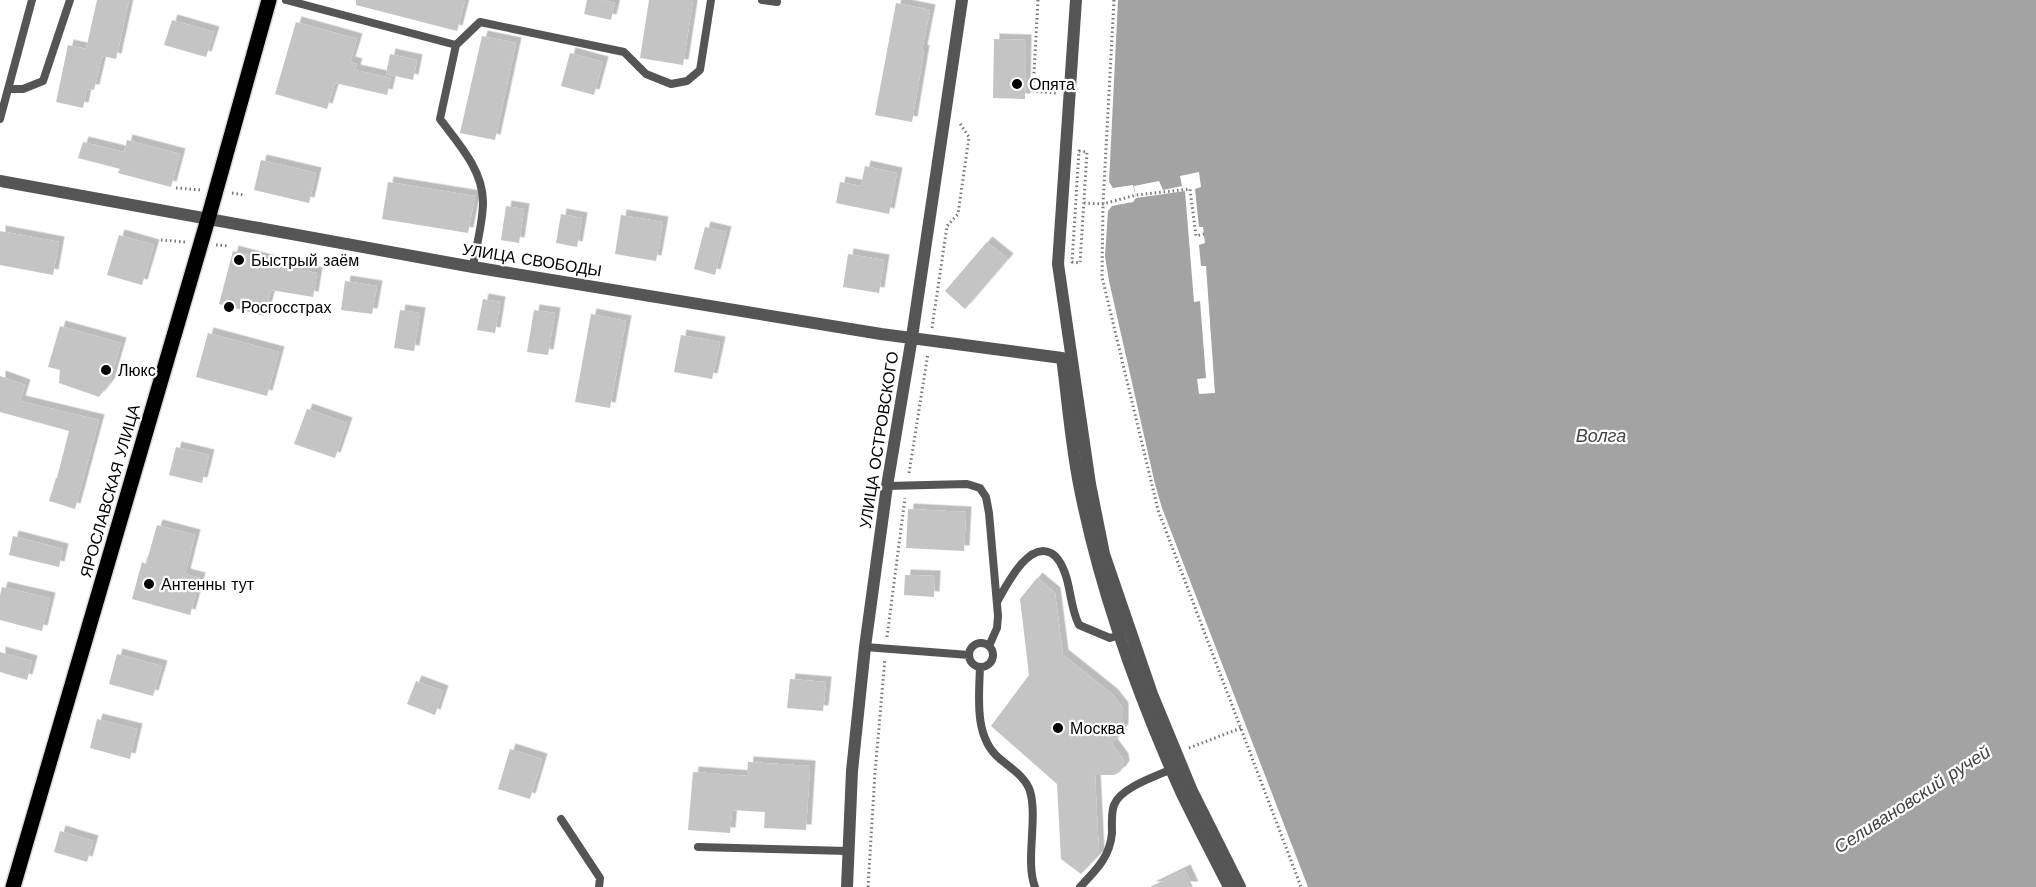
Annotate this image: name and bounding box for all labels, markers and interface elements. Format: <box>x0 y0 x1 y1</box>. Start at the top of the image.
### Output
place label: Опята <box>1029 75 1075 94</box>
marker: Опята <box>1010 77 1024 91</box>
street label: УЛИЦА СВОБОДЫ <box>461 240 603 280</box>
place label: Быстрый заём <box>251 251 359 270</box>
marker: Быстрый заём <box>232 253 246 267</box>
place label: Росгосстрах <box>241 298 331 317</box>
marker: Росгосстрах <box>222 300 236 314</box>
street label: УЛИЦА ОСТРОВСКОГО <box>856 350 902 530</box>
place label: Люкс <box>118 361 156 380</box>
marker: Люкс <box>99 363 113 377</box>
street label: ЯРОСЛАВСКАЯ УЛИЦА <box>76 402 144 580</box>
water label: Волга <box>1576 425 1626 446</box>
place label: Антенны тут <box>161 575 255 594</box>
marker: Антенны тут <box>142 577 156 591</box>
place label: Москва <box>1070 719 1125 738</box>
marker: Москва <box>1051 721 1065 735</box>
water label: Селивановский ручей <box>1830 741 1994 857</box>

